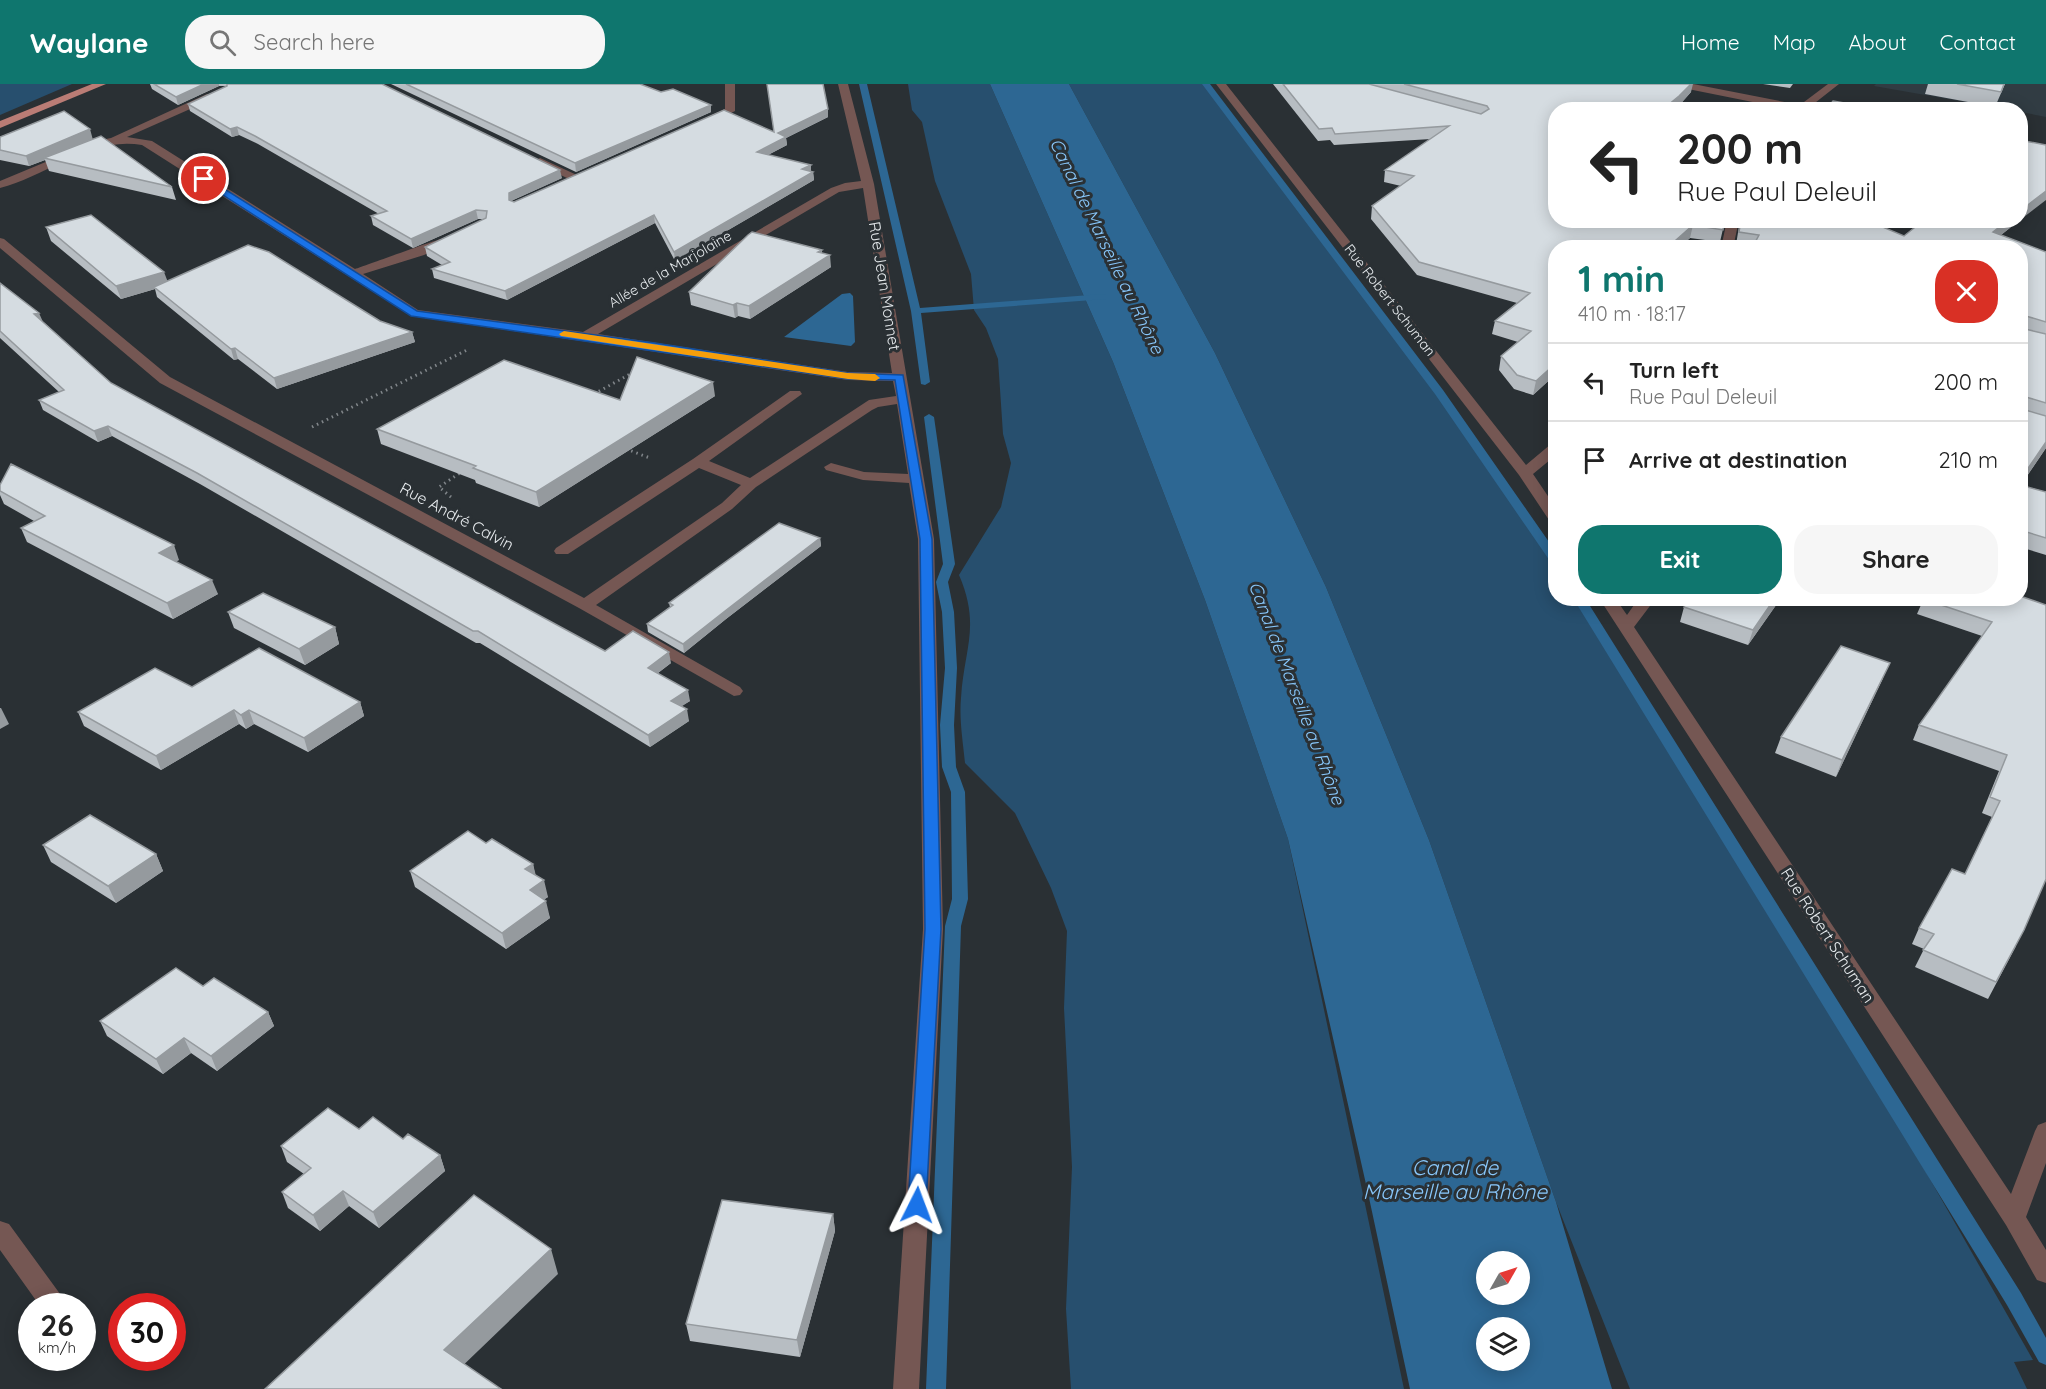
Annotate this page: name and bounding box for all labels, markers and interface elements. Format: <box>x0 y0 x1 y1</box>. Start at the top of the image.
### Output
search box <box>185 15 605 69</box>
text: Waylane <box>30 25 149 60</box>
icon: search <box>206 26 239 59</box>
text: Search here <box>254 28 375 56</box>
text: Home <box>1681 29 1740 55</box>
text: Map <box>1773 29 1816 55</box>
text: About <box>1849 29 1907 55</box>
text: Contact <box>1940 29 2016 55</box>
text: 200 m <box>1677 122 1803 175</box>
icon: left <box>1578 126 1656 204</box>
water label: Canal de Marseille au Rhône <box>1045 134 1170 358</box>
pin <box>178 153 229 204</box>
icon: arrive <box>187 162 220 195</box>
text: Rue Paul Deleuil <box>1677 174 1877 208</box>
street label: Rue Jean Monnet <box>865 220 905 352</box>
street label: Allée de la Marjolaine <box>605 226 735 312</box>
street label: Rue Robert Schuman <box>1341 240 1439 360</box>
text: 1 min <box>1578 256 1665 301</box>
button: close <box>1935 260 1998 323</box>
text: 410 m · 18:17 <box>1578 301 1686 326</box>
text: Turn left <box>1629 356 1719 384</box>
icon: left <box>1578 366 1611 399</box>
text: 200 m <box>1934 368 1998 396</box>
text: Rue Paul Deleuil <box>1629 384 1777 409</box>
icon: arrive <box>1578 444 1611 477</box>
text: Arrive at destination <box>1629 446 1847 474</box>
text: 210 m <box>1939 446 1998 474</box>
street label: Rue André Calvin <box>397 478 517 554</box>
button: Exit <box>1578 525 1782 594</box>
button: Share <box>1794 525 1998 594</box>
water label: Canal de Marseille au Rhône <box>1244 578 1350 809</box>
street label: Rue Robert Schuman <box>1777 864 1879 1006</box>
water label: Canal de Marseille au Rhône <box>1363 1154 1548 1204</box>
position arrow <box>885 1173 949 1237</box>
north arrow <box>1476 1251 1530 1305</box>
map controls <box>1476 1251 1530 1371</box>
speed limit sign: 30 <box>108 1293 186 1371</box>
text: 26 <box>40 1306 74 1344</box>
button: layers <box>1476 1317 1530 1371</box>
text: km/h <box>38 1338 76 1357</box>

